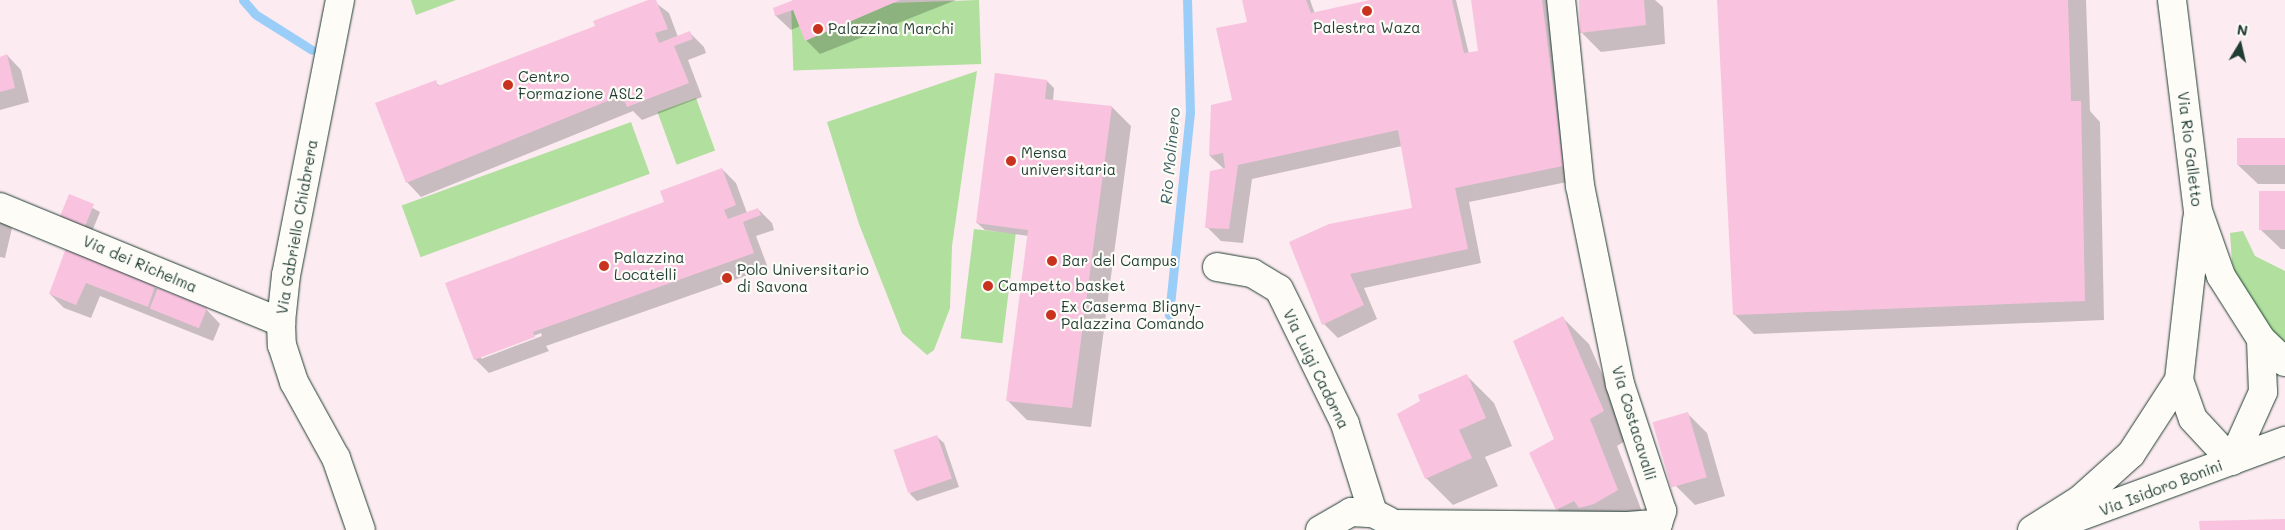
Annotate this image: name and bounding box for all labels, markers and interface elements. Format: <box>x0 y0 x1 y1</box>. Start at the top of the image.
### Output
marker: Palestra Waza <box>1361 5 1373 17</box>
place label: Palestra Waza <box>1313 19 1421 37</box>
text: N <box>2236 19 2249 40</box>
place label: Palazzina Marchi <box>828 20 954 38</box>
north arrow <box>2215 20 2265 70</box>
marker: Palazzina Marchi <box>812 23 824 35</box>
place label: Centro Formazione ASL2 <box>518 67 643 102</box>
marker: Centro Formazione ASL2 <box>502 79 514 91</box>
street label: Via Rio Galletto <box>2174 91 2206 207</box>
water label: Rio Molinero <box>1156 107 1184 205</box>
street label: Via Gabriello Chiabrera <box>273 138 321 316</box>
place label: Mensa universitaria <box>1021 143 1116 178</box>
marker: Mensa universitaria <box>1005 155 1017 167</box>
street label: Via dei Richelma <box>80 232 200 296</box>
place label: Palazzina Locatelli <box>614 248 685 283</box>
place label: Bar del Campus <box>1062 252 1177 270</box>
marker: Bar del Campus <box>1046 255 1058 267</box>
marker: Palazzina Locatelli <box>598 260 610 272</box>
place label: Polo Universitario di Savona <box>737 260 869 295</box>
marker: Polo Universitario di Savona <box>721 272 733 284</box>
place label: Campetto basket <box>998 277 1125 295</box>
marker: Campetto basket <box>982 280 994 292</box>
place label: Ex Caserma Bligny- Palazzina Comando <box>1061 297 1204 332</box>
street label: Via Luigi Cadorna <box>1279 306 1353 432</box>
marker: Ex Caserma Bligny- Palazzina Comando <box>1045 309 1057 321</box>
street label: Via Costacavalli <box>1608 364 1660 482</box>
street label: Via Isidoro Bonini <box>2097 456 2225 520</box>

